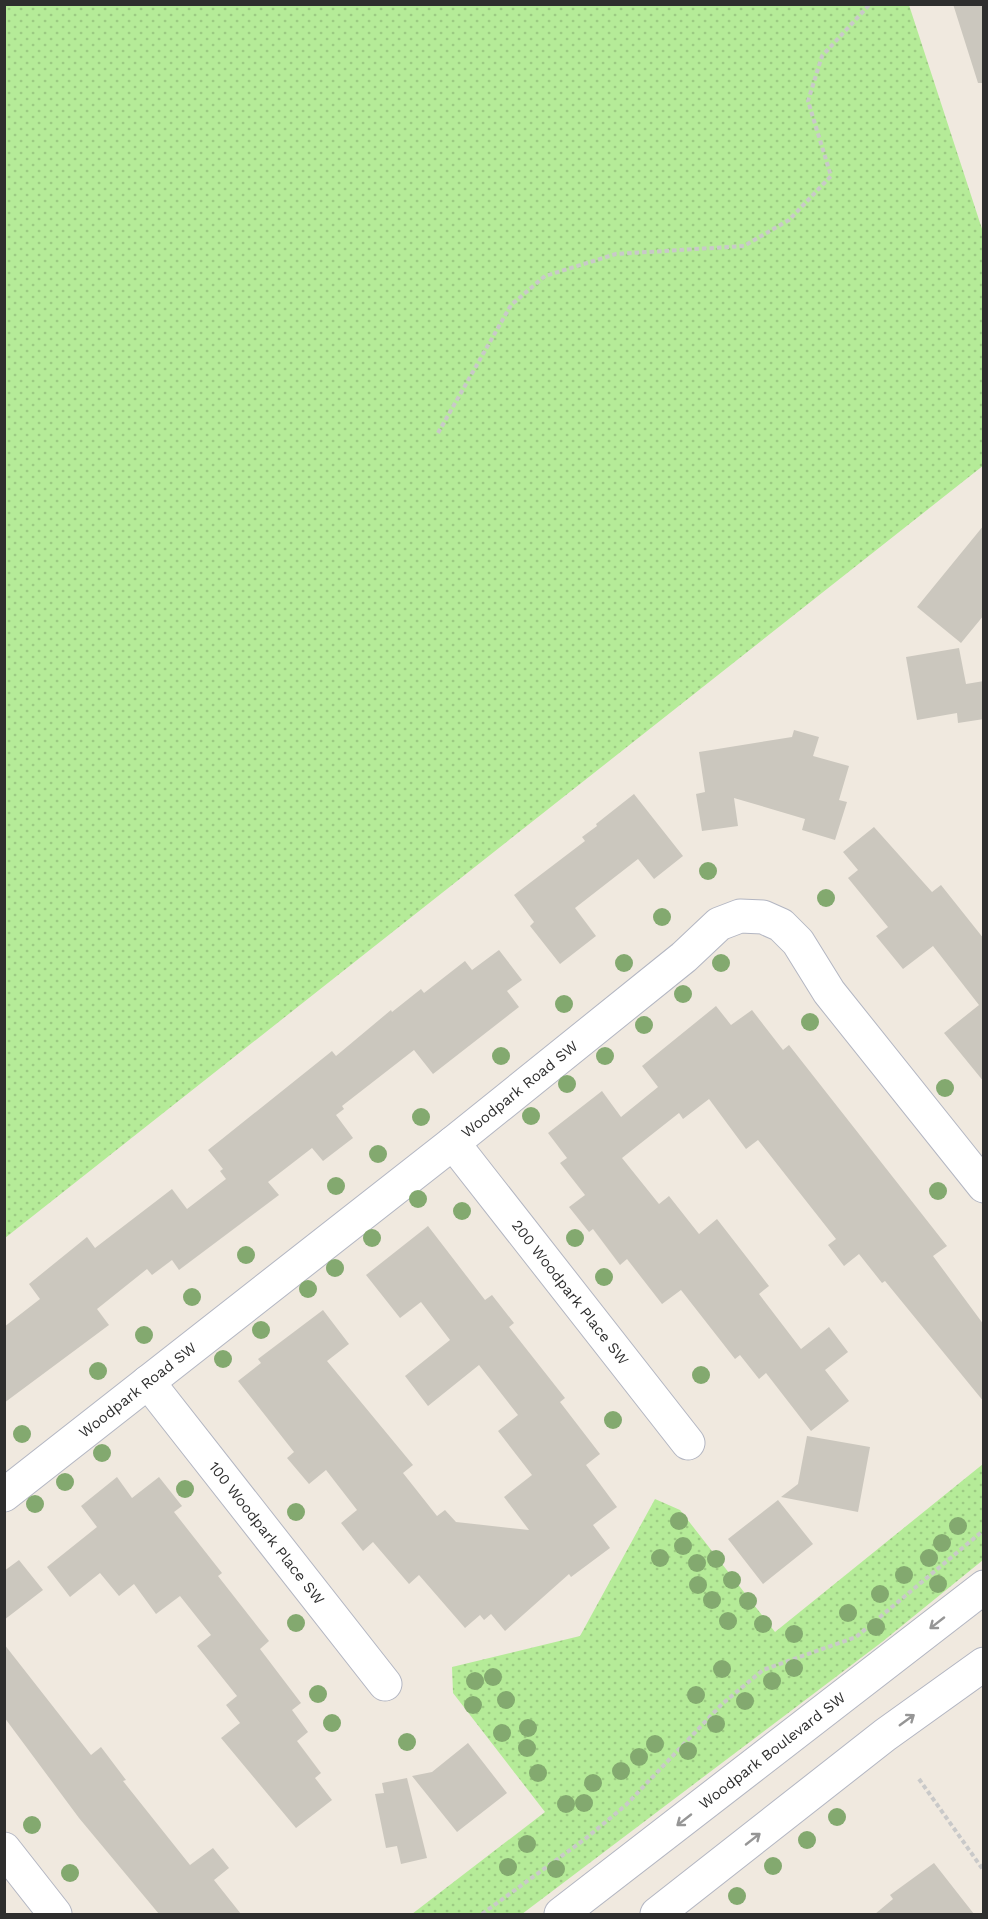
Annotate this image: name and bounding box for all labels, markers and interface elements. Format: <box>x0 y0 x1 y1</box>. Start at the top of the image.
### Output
street label: Woodpark Road SW <box>458 1037 581 1142</box>
street label: 200 Woodpark Place SW <box>508 1216 633 1369</box>
street label: Woodpark Road SW <box>75 1338 200 1442</box>
street label: 100 Woodpark Place SW <box>205 1458 328 1608</box>
one-way arrow <box>930 1617 946 1629</box>
street label: Woodpark Boulevard SW <box>695 1688 849 1813</box>
one-way arrow <box>898 1713 914 1726</box>
one-way arrow <box>676 1813 692 1826</box>
one-way arrow <box>744 1833 760 1846</box>

